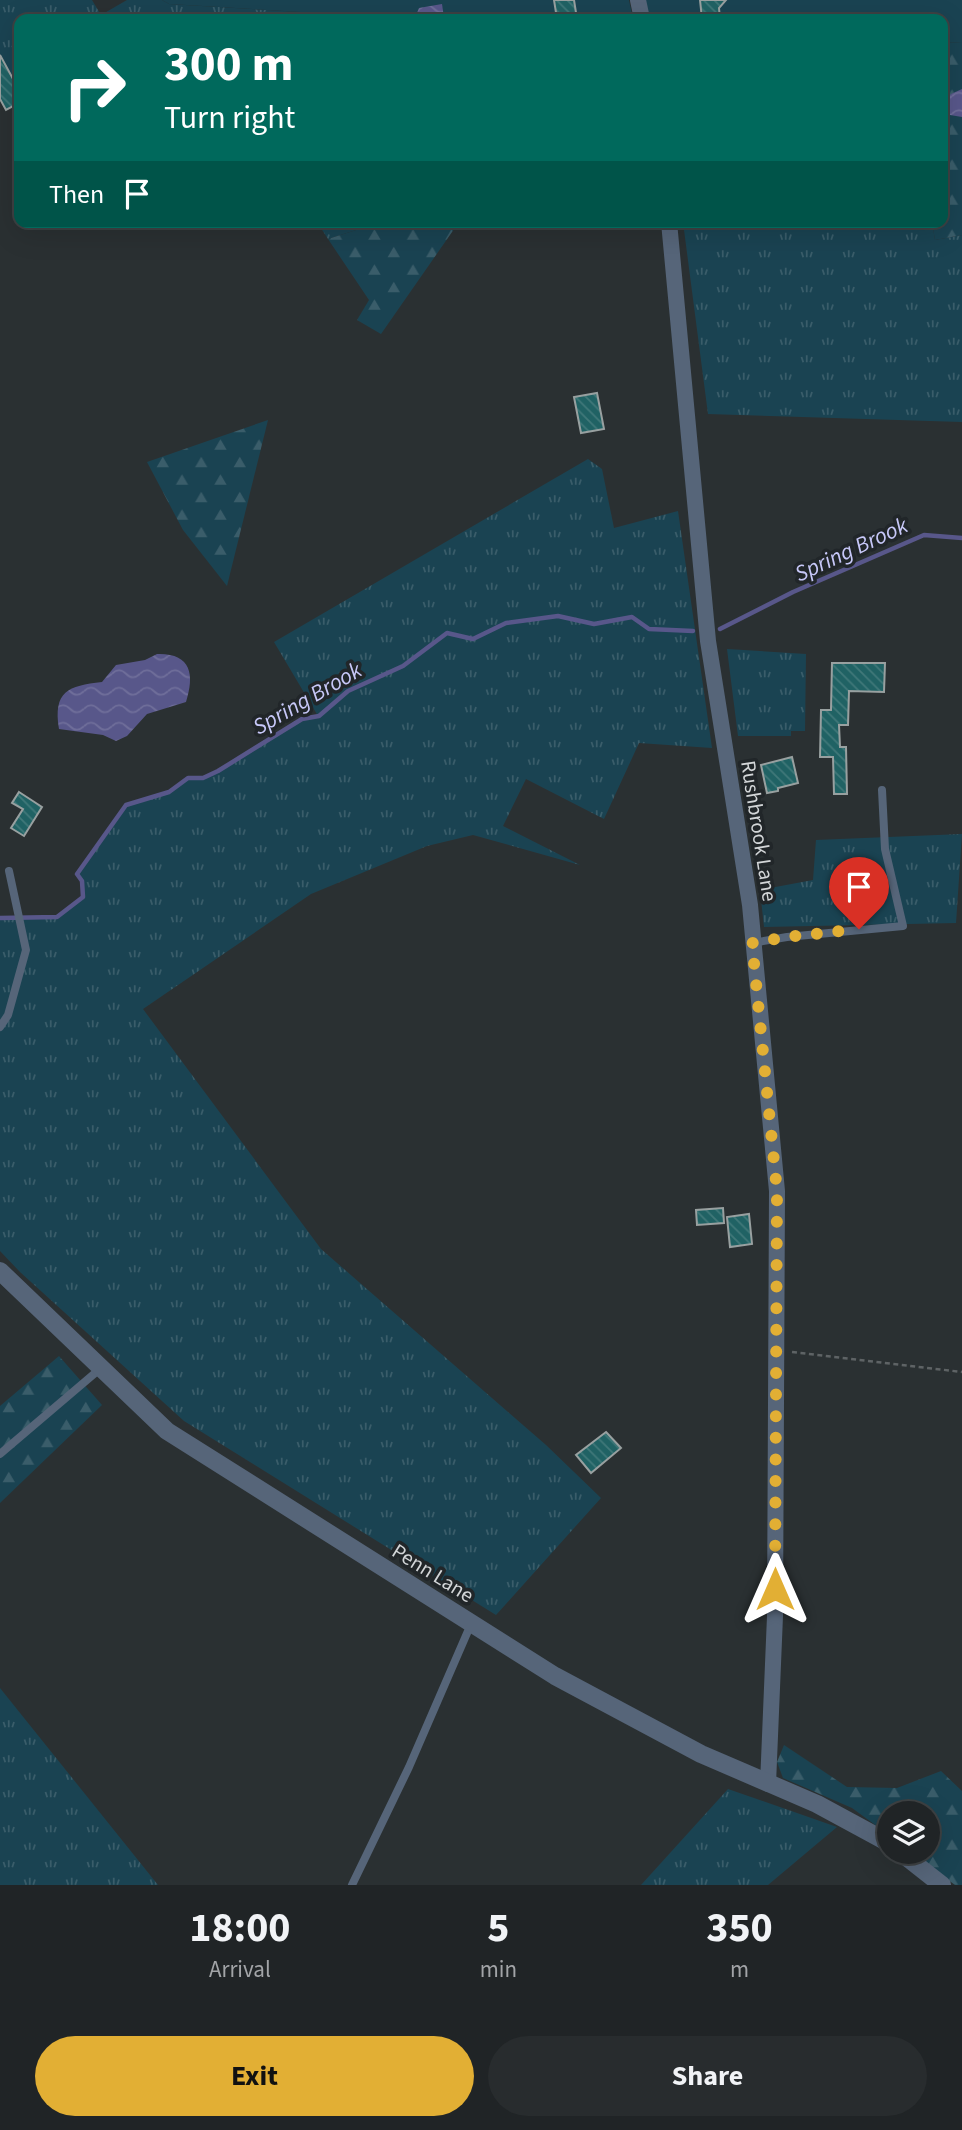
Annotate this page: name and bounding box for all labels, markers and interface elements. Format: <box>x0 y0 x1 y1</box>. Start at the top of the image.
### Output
text: 300 m <box>164 30 293 100</box>
icon: right <box>49 42 140 133</box>
text: Turn right <box>164 95 295 141</box>
icon: arrive <box>118 175 156 213</box>
text: Then <box>49 176 104 213</box>
water label: Spring Brook <box>789 508 914 590</box>
water label: Spring Brook <box>246 653 369 743</box>
street label: Rushbrook Lane <box>733 758 785 904</box>
pin <box>829 857 889 929</box>
icon: arrive <box>840 868 878 906</box>
street label: Penn Lane <box>386 1536 480 1610</box>
position arrow <box>738 1552 812 1626</box>
map controls <box>877 1801 940 1864</box>
button: layers <box>877 1801 940 1864</box>
text: 18:00 <box>189 1898 291 1958</box>
text: 5 <box>487 1898 509 1958</box>
text: 350 <box>706 1898 773 1958</box>
text: Arrival <box>209 1953 271 1986</box>
text: min <box>480 1953 517 1986</box>
text: m <box>730 1953 749 1986</box>
button: Exit <box>35 2036 474 2116</box>
button: Share <box>488 2036 927 2116</box>

